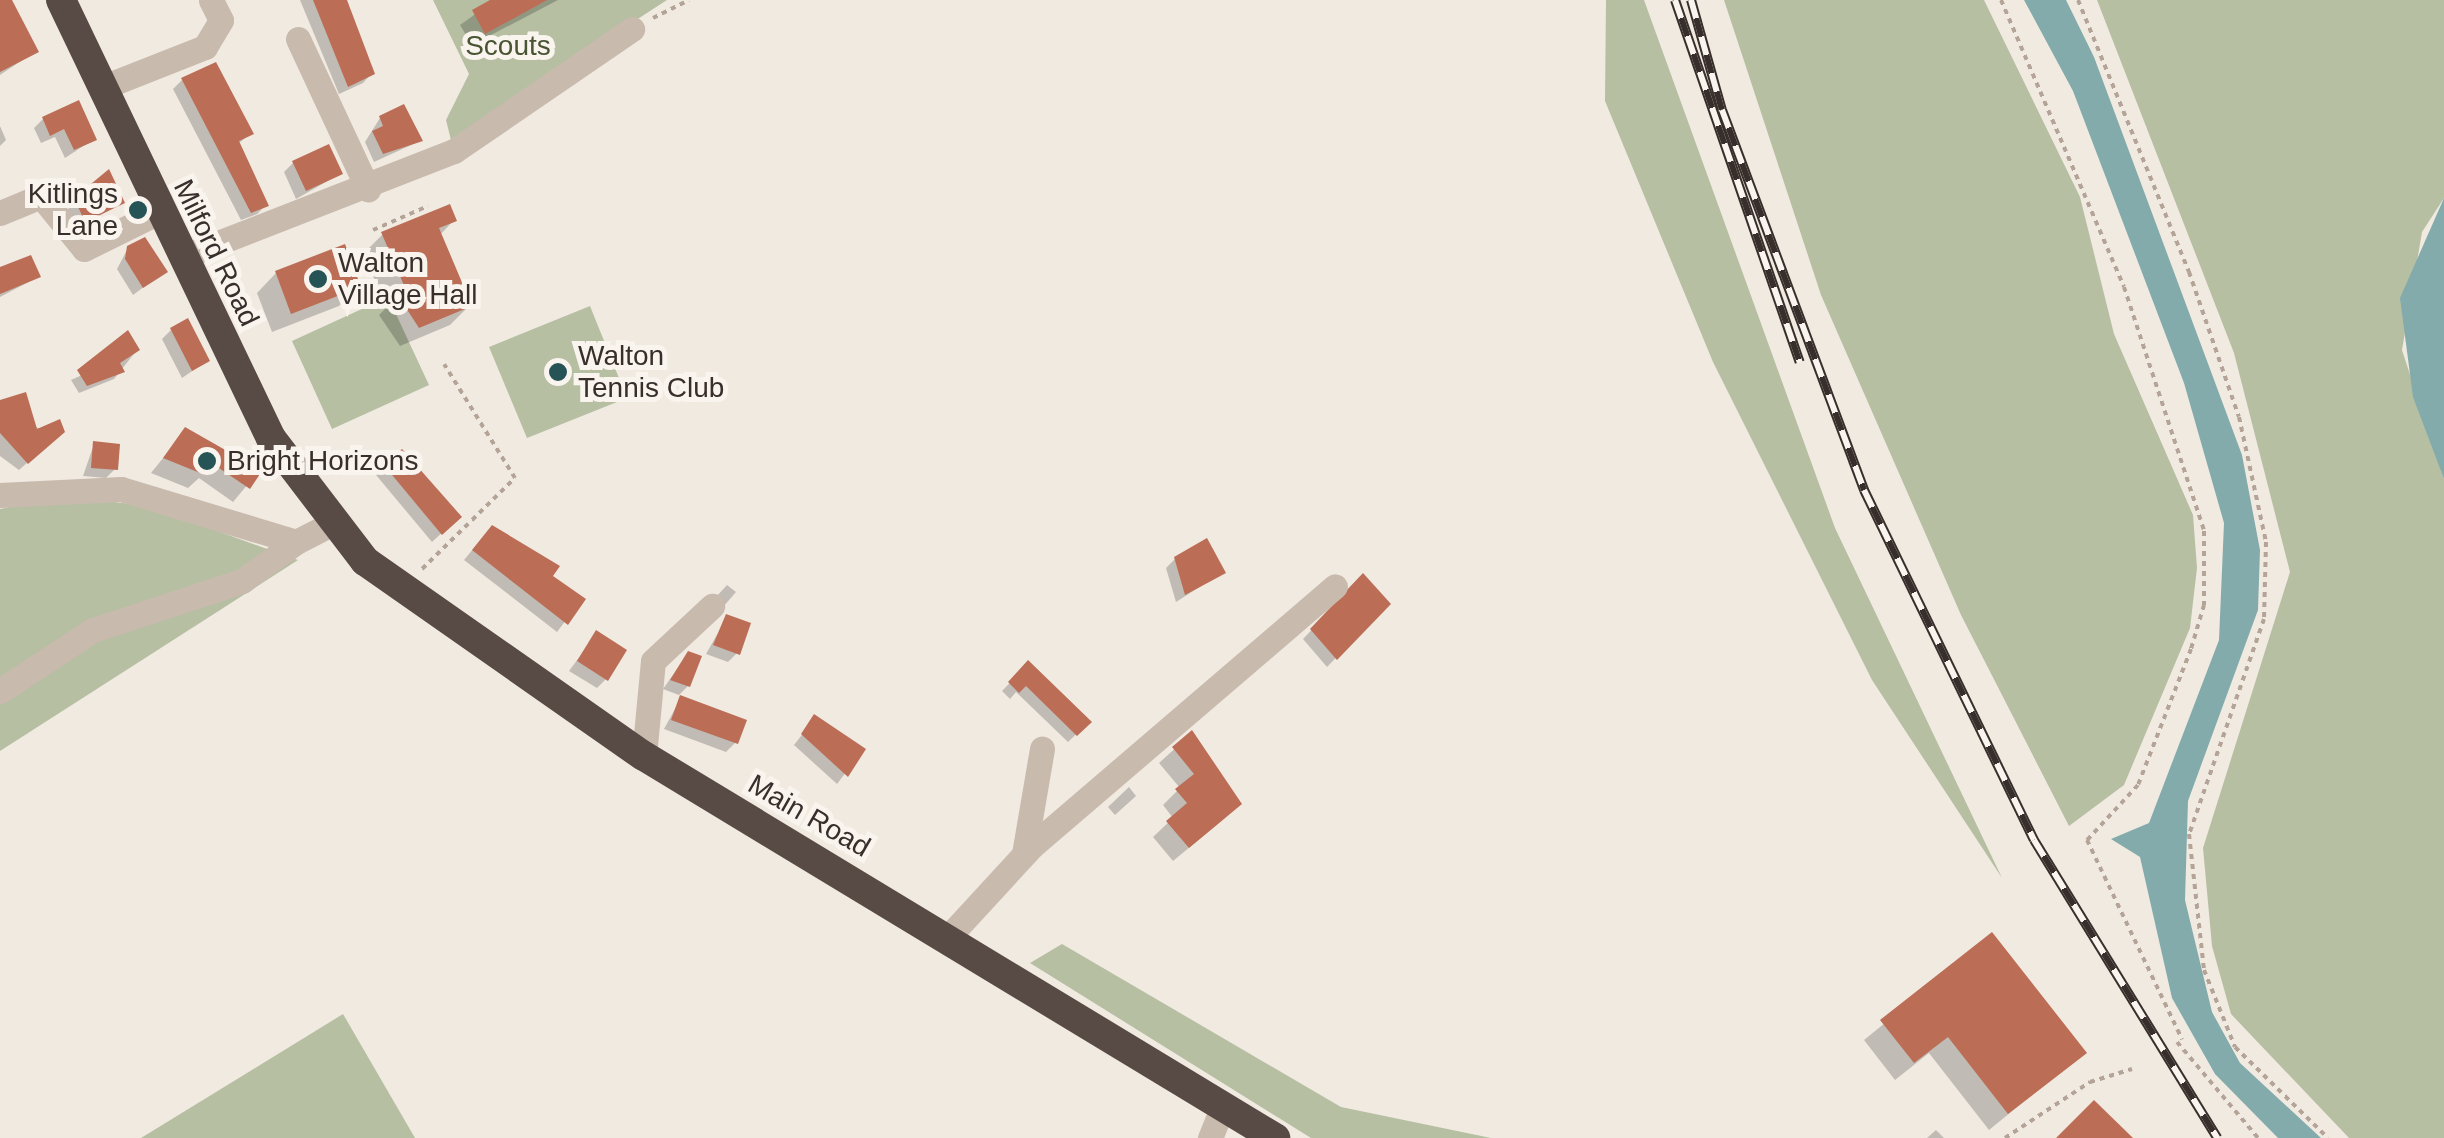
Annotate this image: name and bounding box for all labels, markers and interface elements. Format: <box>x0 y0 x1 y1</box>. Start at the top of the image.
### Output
park label: Scouts <box>465 29 551 63</box>
street label: Milford Road <box>166 174 266 332</box>
place label: Kitlings Lane <box>28 177 118 243</box>
marker: Kitlings Lane <box>127 199 149 221</box>
place label: Walton Village Hall <box>338 246 478 312</box>
marker: Walton Village Hall <box>307 268 329 290</box>
place label: Walton Tennis Club <box>578 339 724 405</box>
marker: Walton Tennis Club <box>547 361 569 383</box>
place label: Bright Horizons <box>227 444 418 478</box>
marker: Bright Horizons <box>196 450 218 472</box>
street label: Main Road <box>742 768 876 864</box>

